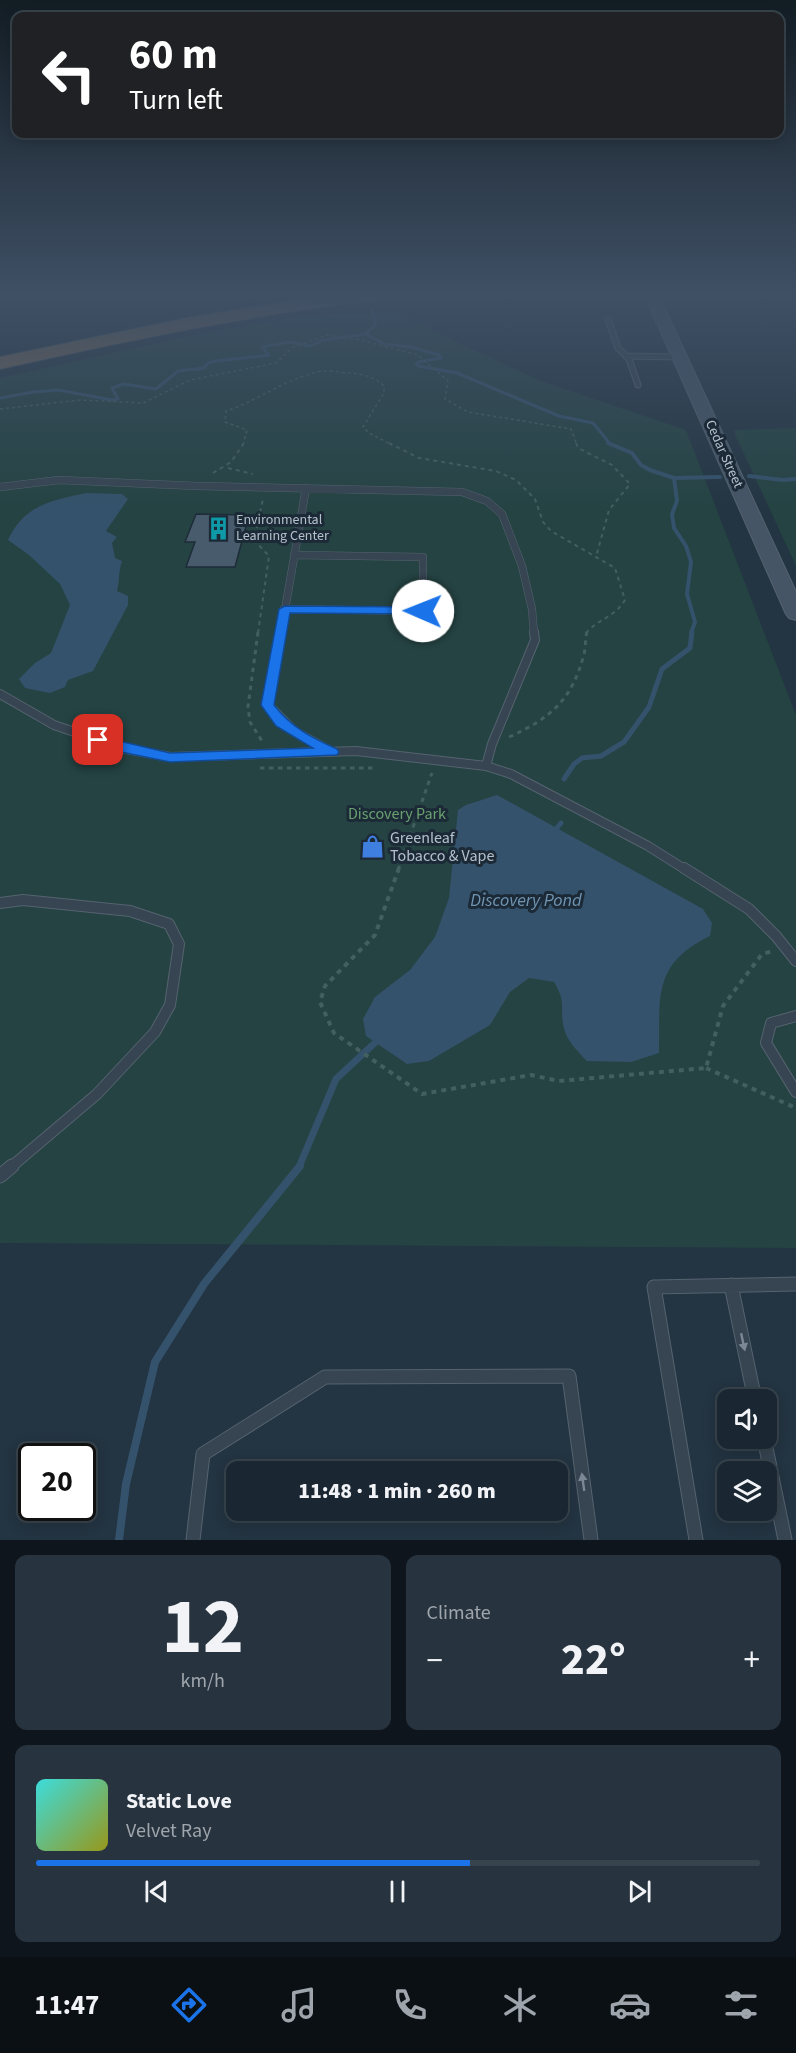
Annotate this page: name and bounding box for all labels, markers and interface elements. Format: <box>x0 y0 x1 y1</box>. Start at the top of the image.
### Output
text: 60 m <box>129 25 218 85</box>
icon: left <box>30 36 108 114</box>
text: Turn left <box>129 81 223 120</box>
street label: Cedar Street <box>700 417 748 491</box>
place label: Environmental Learning Center <box>236 510 329 546</box>
building icon: Environmental Learning Center <box>205 515 231 541</box>
position arrow <box>391 579 455 643</box>
pin <box>72 714 123 765</box>
icon: arrive <box>81 723 114 756</box>
park label: Discovery Park <box>348 803 446 825</box>
place label: Greenleaf Tobacco & Vape <box>390 827 494 867</box>
shop icon: Greenleaf Tobacco & Vape <box>359 834 385 860</box>
water label: Discovery Pond <box>470 888 582 913</box>
one-way arrow <box>739 1333 748 1352</box>
map controls <box>717 1389 777 1521</box>
button: sound <box>717 1389 777 1449</box>
speed limit sign: 20 <box>18 1443 96 1521</box>
button: layers <box>717 1461 777 1521</box>
one-way arrow <box>578 1472 588 1491</box>
text: 11:48 · 1 min · 260 m <box>298 1475 496 1507</box>
text: 12 <box>162 1572 244 1683</box>
text: Climate <box>427 1599 491 1627</box>
text: 22° <box>561 1628 626 1692</box>
text: − <box>427 1637 443 1684</box>
text: + <box>744 1637 760 1684</box>
text: km/h <box>181 1667 225 1695</box>
text: Static Love <box>126 1785 232 1817</box>
text: Velvet Ray <box>126 1817 212 1845</box>
icon: previous <box>140 1875 173 1908</box>
icon: pause <box>381 1875 414 1908</box>
icon: next <box>623 1875 656 1908</box>
icon: directions <box>168 1984 210 2026</box>
icon: music <box>278 1984 320 2026</box>
icon: phone <box>389 1984 431 2026</box>
icon: climate <box>499 1984 541 2026</box>
icon: car <box>609 1984 651 2026</box>
icon: filters <box>720 1984 762 2026</box>
text: 11:47 <box>34 1986 99 2025</box>

